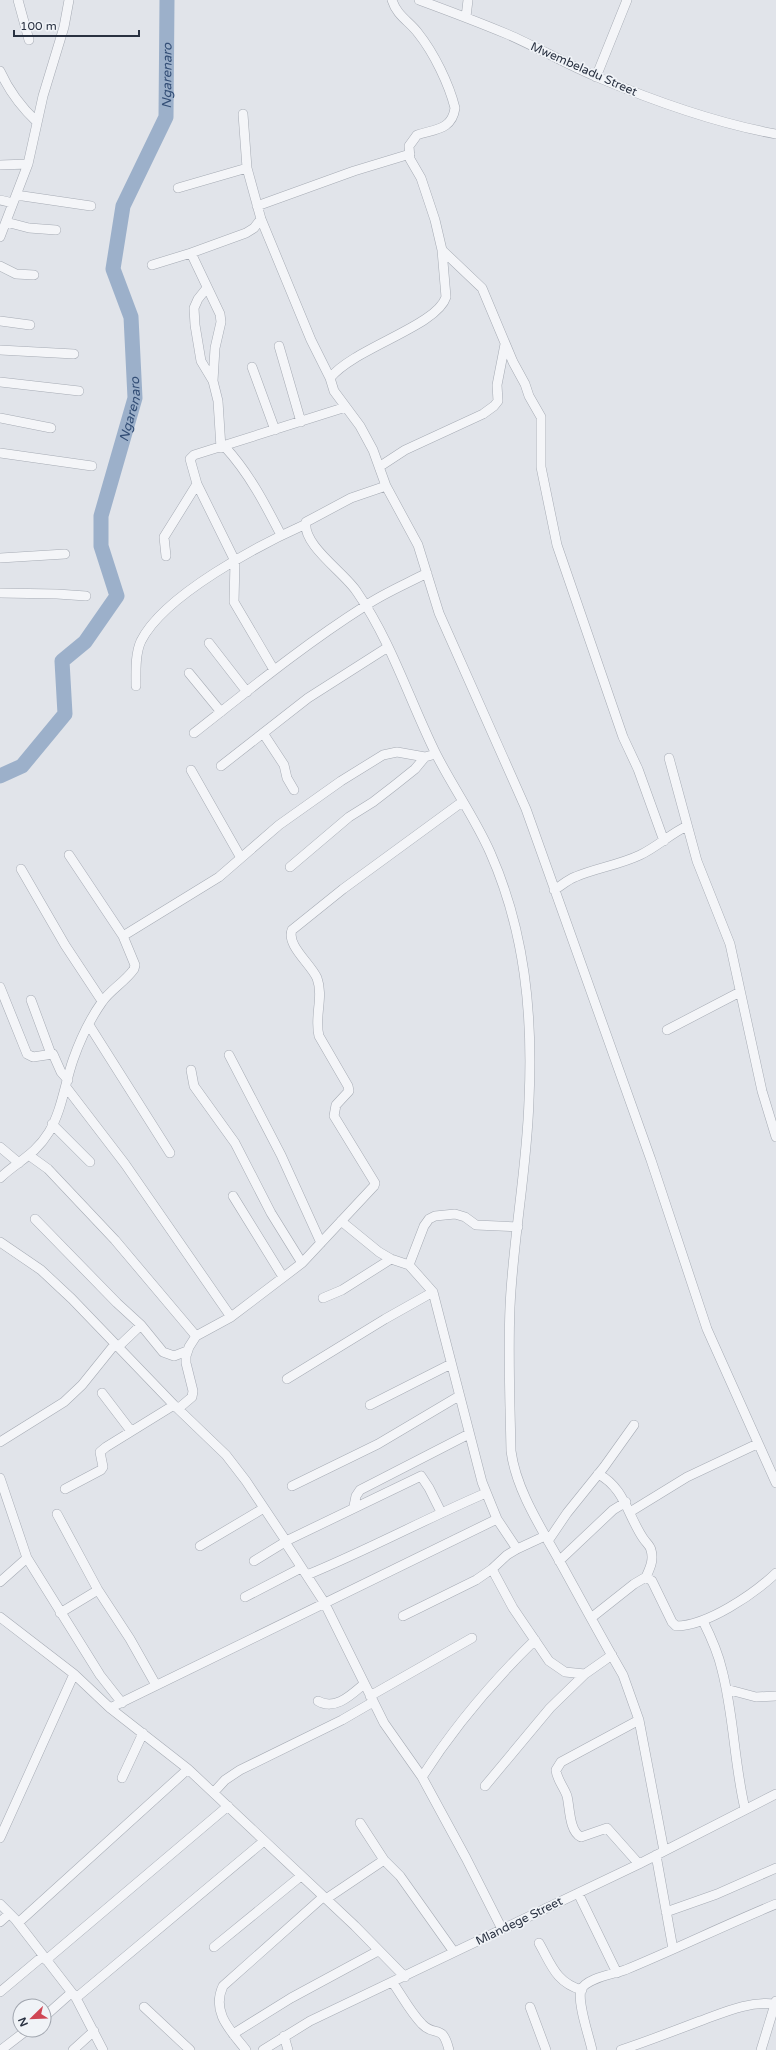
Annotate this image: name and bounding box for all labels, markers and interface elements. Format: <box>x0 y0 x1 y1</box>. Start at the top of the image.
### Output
scale bar <box>14 12 139 38</box>
text: 100 m <box>20 19 57 33</box>
street label: Mwembeladu Street <box>529 39 640 99</box>
water label: Ngarenaro <box>159 42 176 109</box>
water label: Ngarenaro <box>116 375 144 444</box>
street label: Mlandege Street <box>473 1894 565 1948</box>
north arrow <box>12 1998 52 2038</box>
text: N <box>16 2015 31 2028</box>

